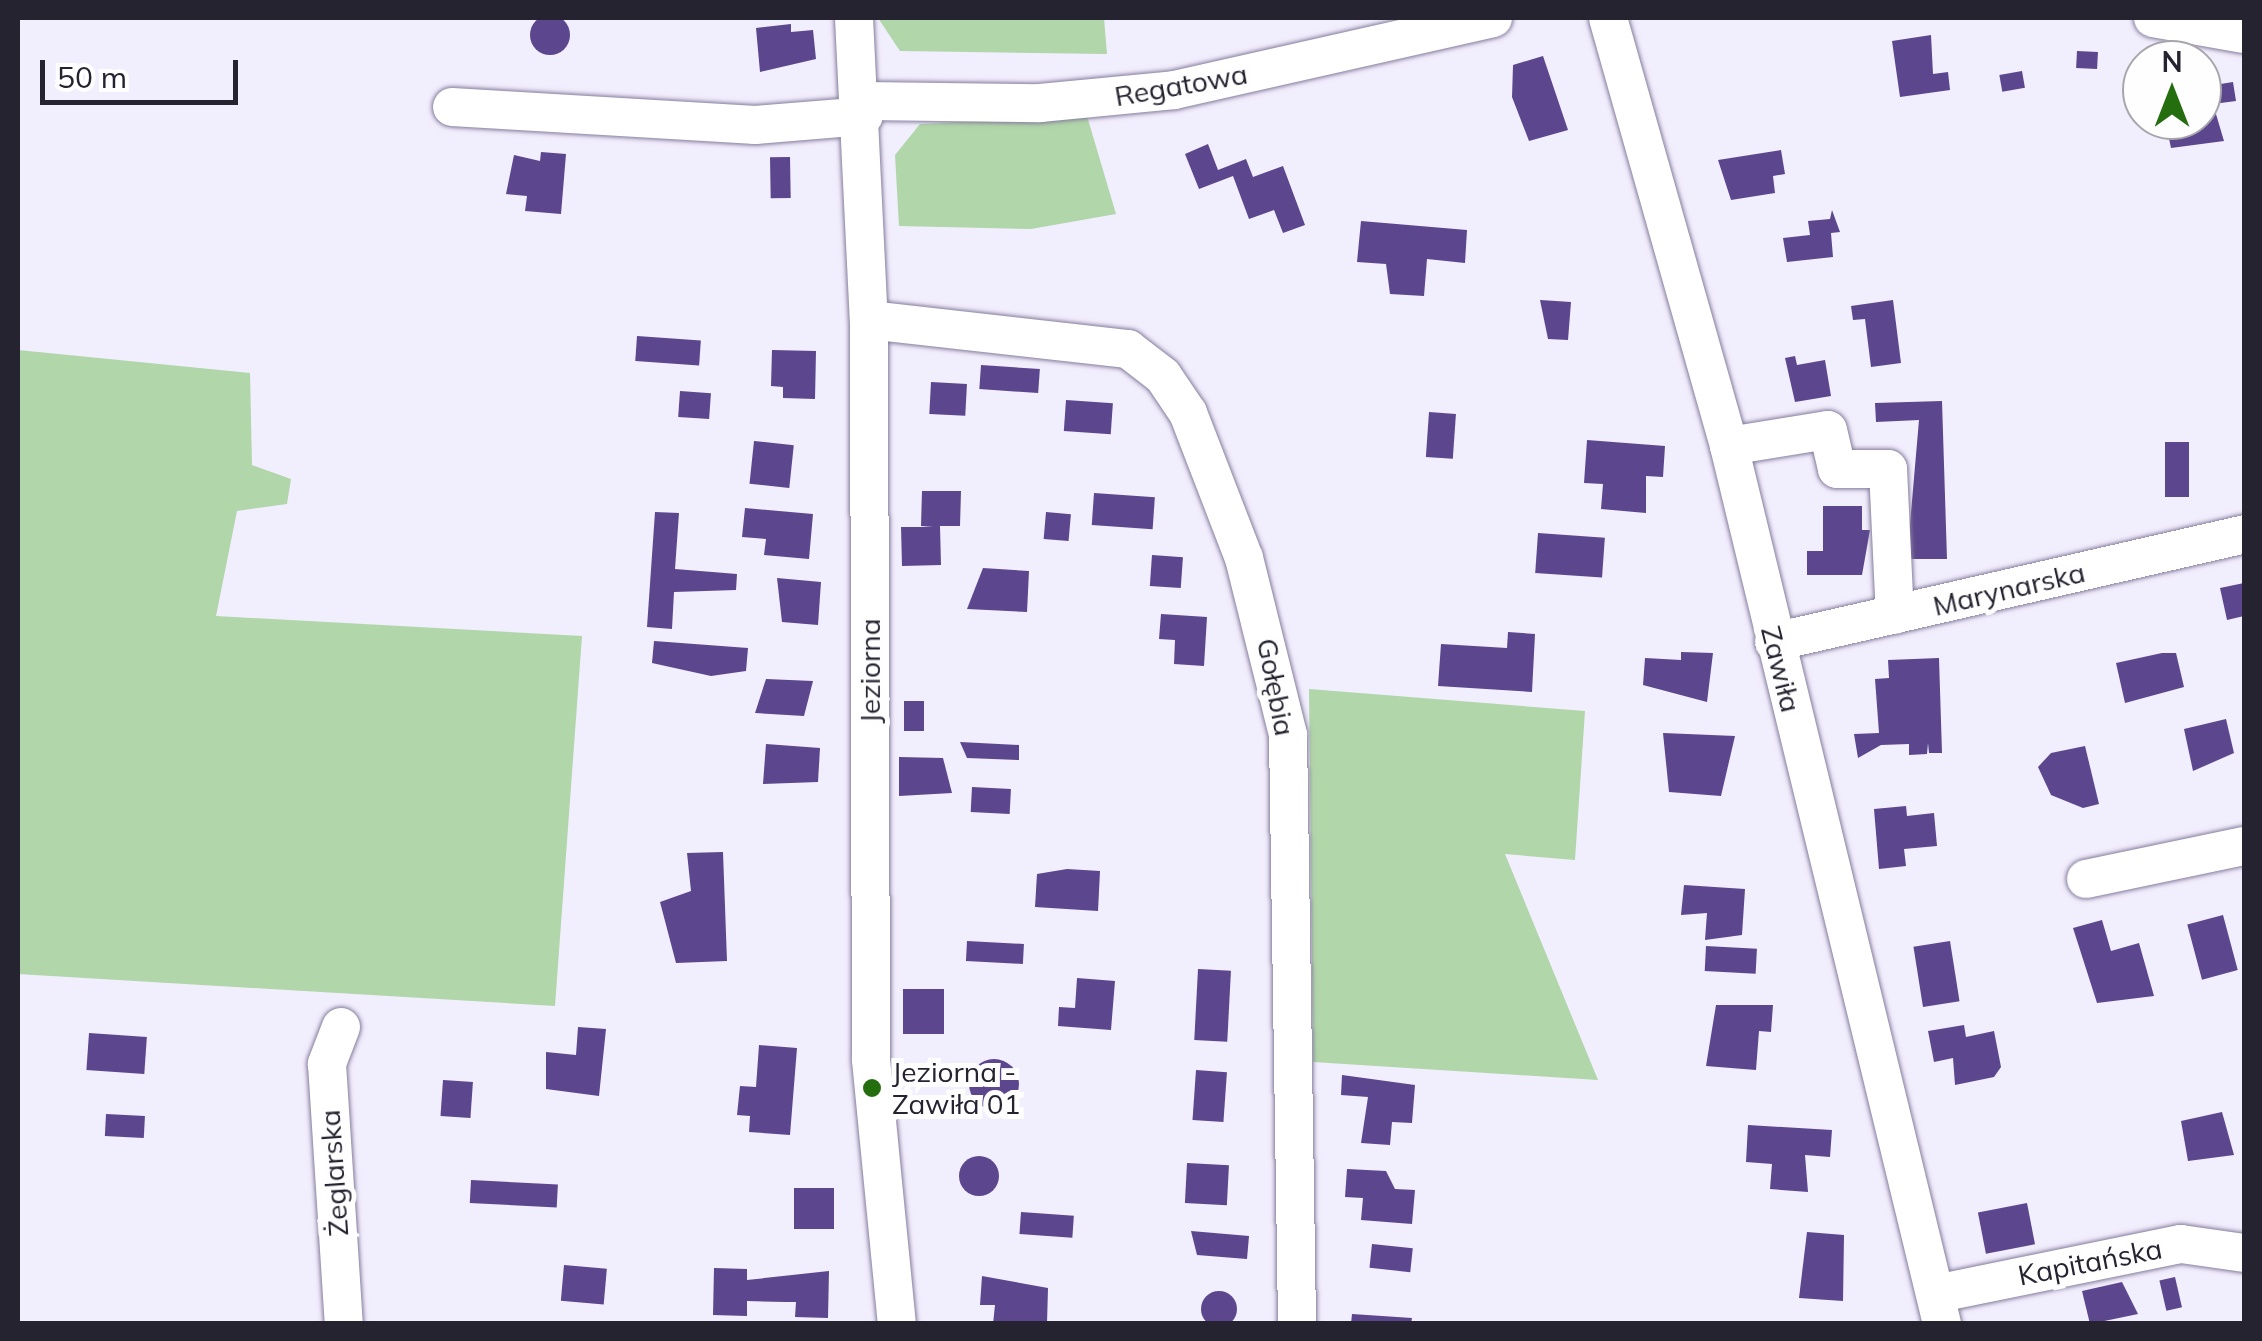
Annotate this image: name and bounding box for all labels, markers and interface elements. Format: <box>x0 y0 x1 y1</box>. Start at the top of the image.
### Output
scale bar <box>45 40 242 102</box>
north arrow <box>2122 40 2222 140</box>
text: N <box>2161 44 2183 79</box>
street label: Regatowa <box>1112 57 1250 113</box>
text: 50 m <box>57 58 127 96</box>
street label: Marynarska <box>1930 555 2088 623</box>
street label: Jeziorna <box>853 619 887 723</box>
street label: Zawiła <box>1754 622 1808 716</box>
street label: Gołębia <box>1250 635 1302 739</box>
place label: Jeziorna - Zawiła 01 <box>892 1055 1020 1121</box>
marker: Jeziorna - Zawiła 01 <box>861 1077 883 1099</box>
street label: Żeglarska <box>313 1109 355 1237</box>
street label: Kapitańska <box>2015 1232 2165 1292</box>

